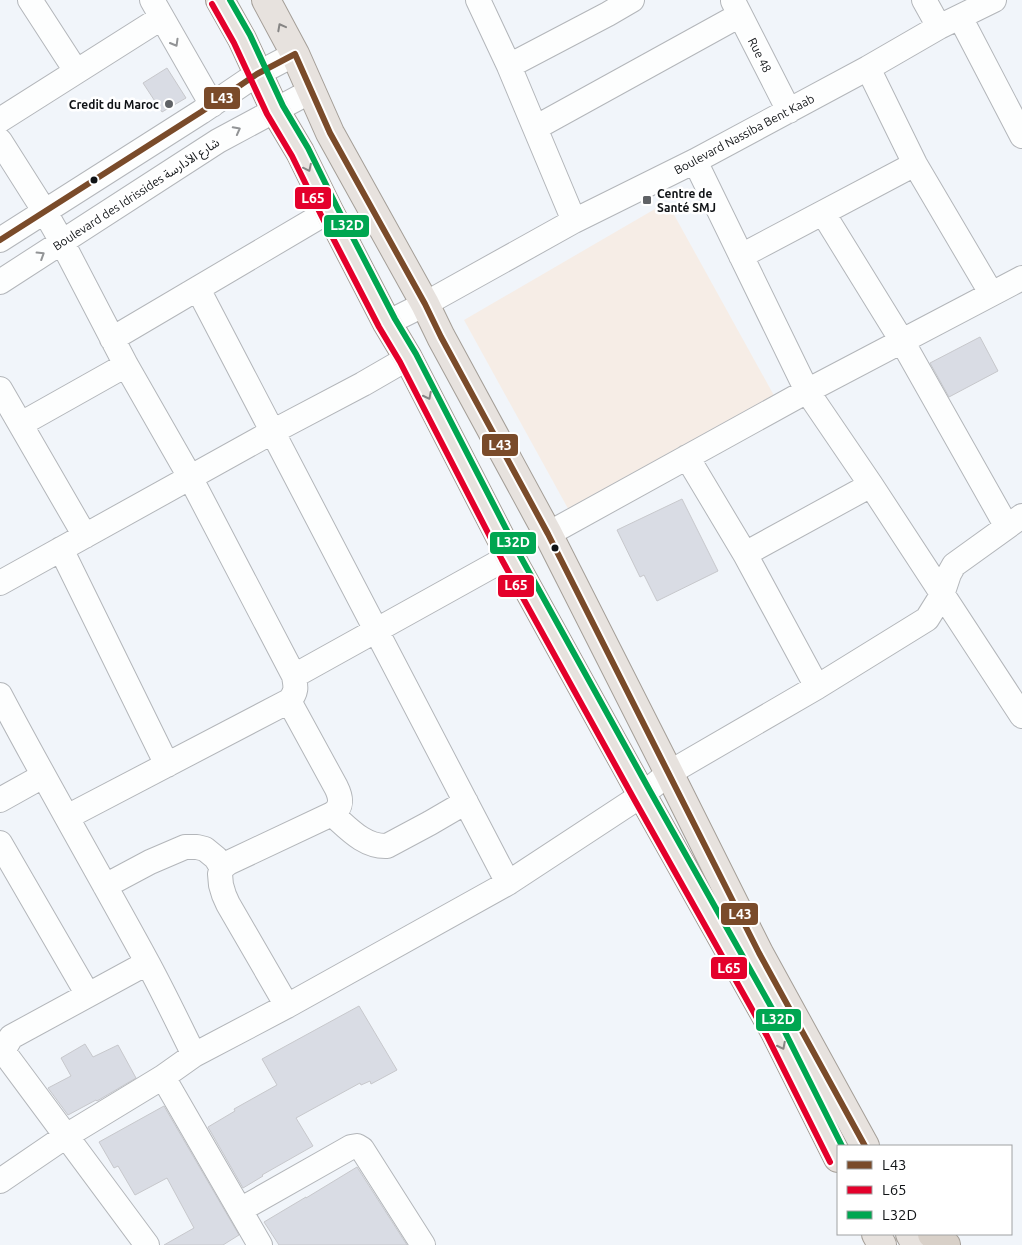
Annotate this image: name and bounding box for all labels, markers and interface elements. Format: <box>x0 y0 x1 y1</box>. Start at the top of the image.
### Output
one-way arrow <box>277 23 287 32</box>
street label: Rue 48 <box>746 35 774 75</box>
one-way arrow <box>169 37 179 46</box>
line badge: L43 <box>203 86 241 110</box>
text: L43 <box>210 90 234 106</box>
street label: Boulevard Nassiba Bent Kaab <box>672 91 816 177</box>
place label: Credit du Maroc <box>69 98 159 111</box>
marker: Credit du Maroc <box>163 98 175 110</box>
one-way arrow <box>232 127 241 137</box>
street label: Boulevard des Idrissides شارع الأدارسة <box>50 135 223 255</box>
one-way arrow <box>301 162 311 171</box>
unlabelled marker <box>89 175 99 185</box>
line badge: L65 <box>294 186 332 210</box>
place label: Centre de Santé SMJ <box>657 187 716 214</box>
text: L65 <box>301 190 325 206</box>
marker: Centre de Santé SMJ <box>641 194 653 206</box>
line badge: L32D <box>323 214 370 238</box>
text: L32D <box>330 217 364 233</box>
one-way arrow <box>36 252 45 262</box>
one-way arrow <box>422 391 432 400</box>
line badge: L43 <box>481 433 519 457</box>
text: L43 <box>488 437 512 453</box>
line badge: L32D <box>489 531 537 555</box>
text: L32D <box>496 534 530 550</box>
unlabelled marker <box>550 543 560 553</box>
line badge: L65 <box>497 574 535 598</box>
text: L65 <box>504 577 528 593</box>
line badge: L43 <box>720 902 759 926</box>
text: L43 <box>728 906 752 922</box>
line badge: L65 <box>710 956 748 980</box>
text: L65 <box>717 960 741 976</box>
line badge: L32D <box>755 1008 802 1032</box>
text: L32D <box>761 1011 795 1027</box>
one-way arrow <box>776 1041 786 1050</box>
legend <box>837 1145 1012 1235</box>
text: L43 <box>882 1156 907 1173</box>
text: L65 <box>882 1181 907 1198</box>
text: L32D <box>882 1206 917 1223</box>

